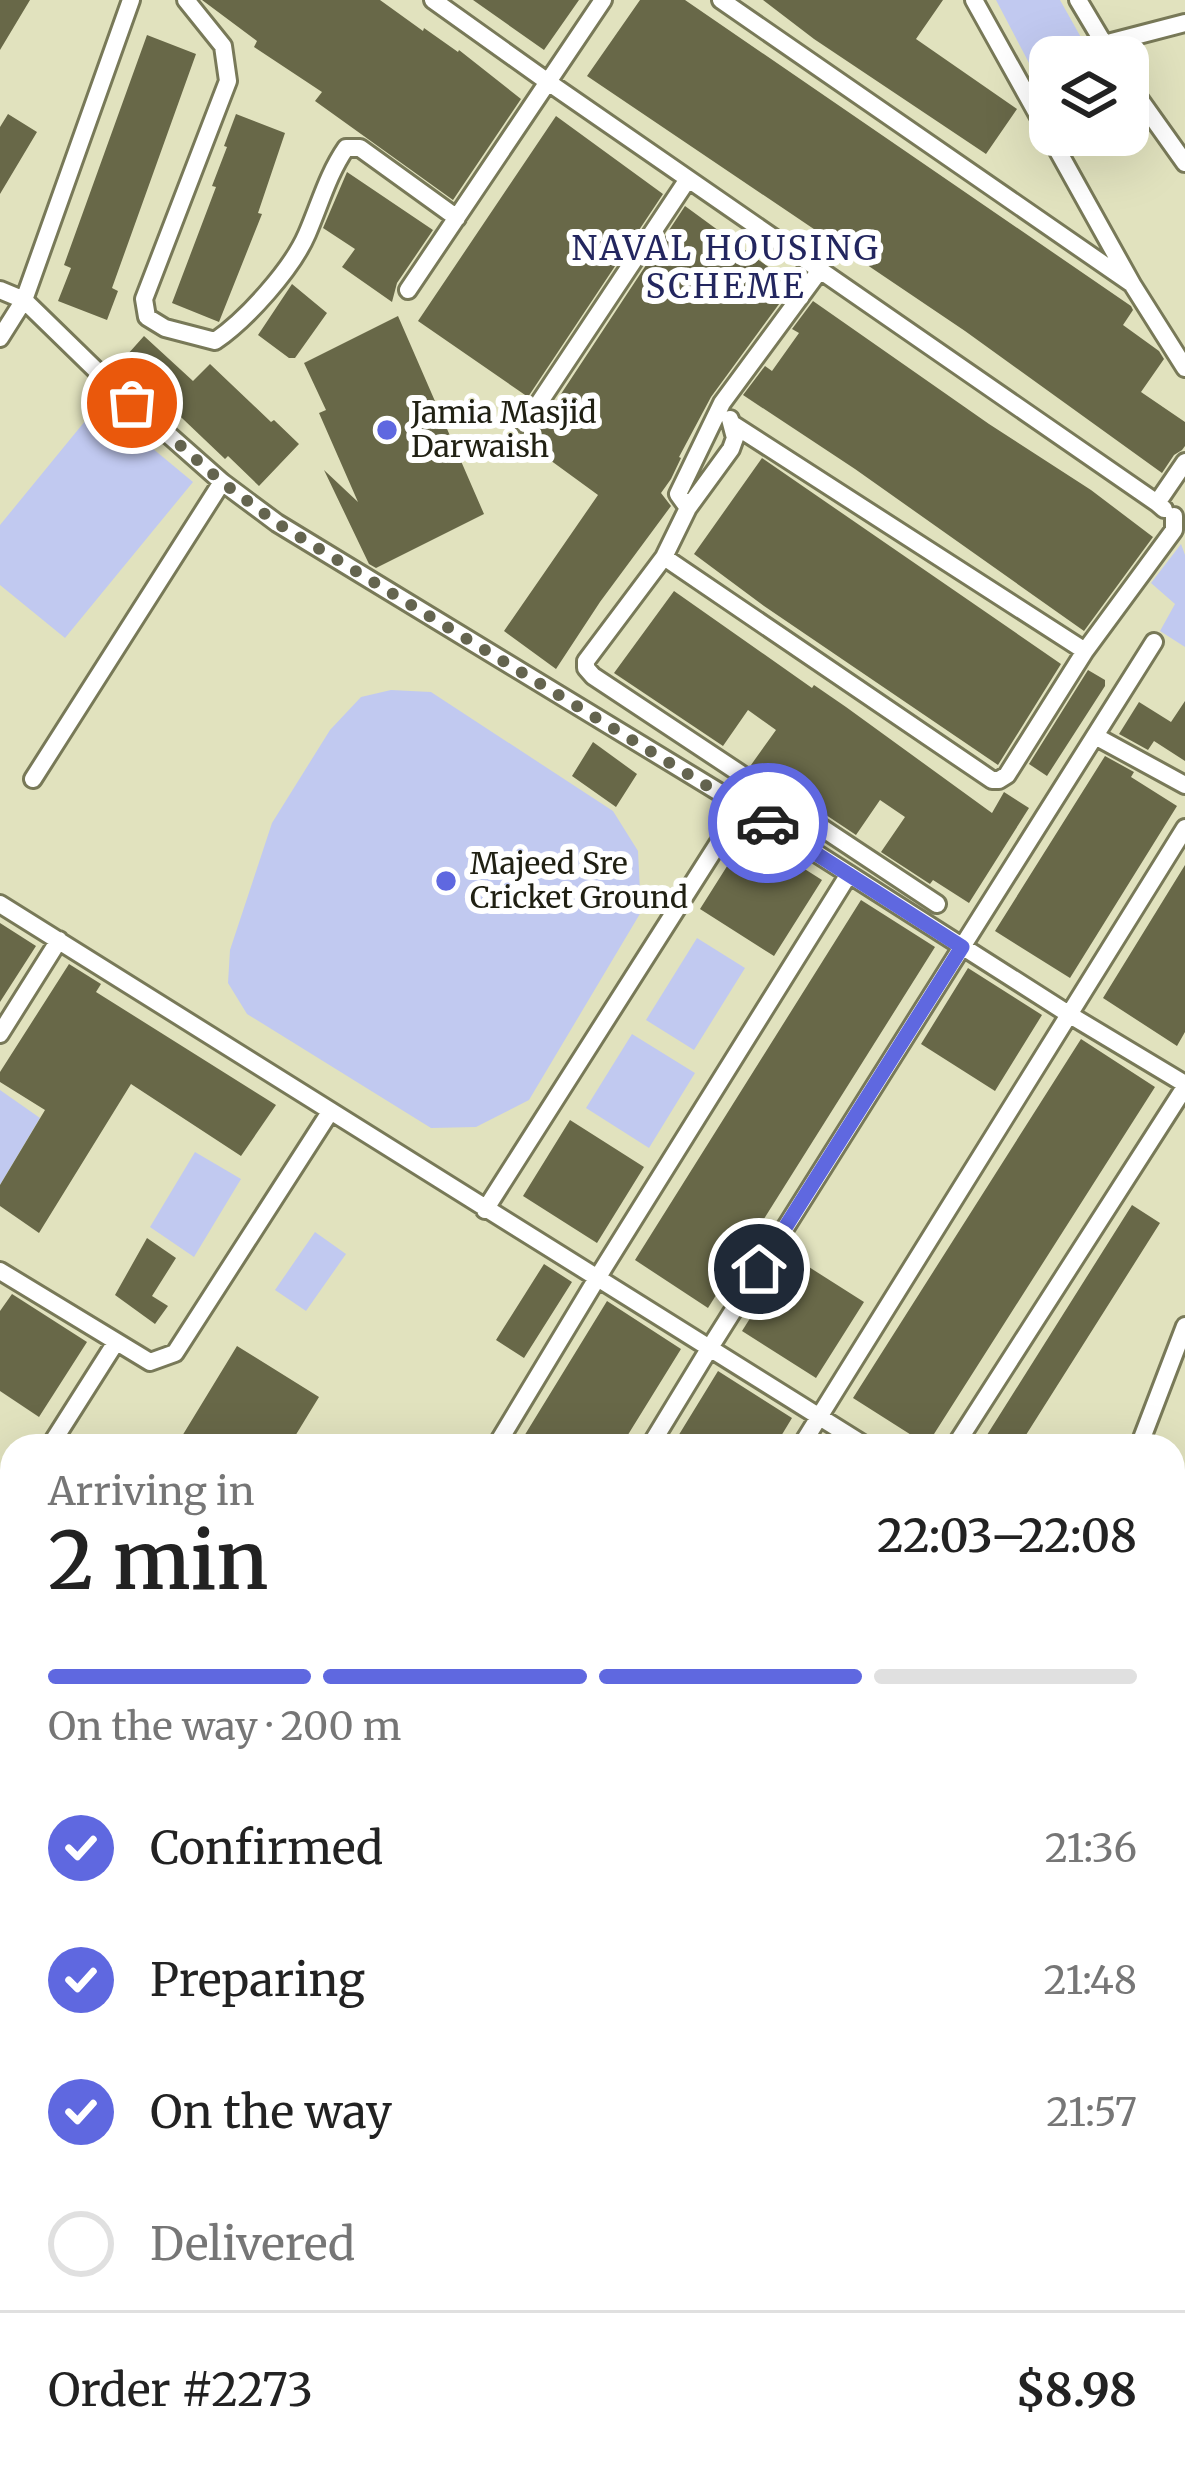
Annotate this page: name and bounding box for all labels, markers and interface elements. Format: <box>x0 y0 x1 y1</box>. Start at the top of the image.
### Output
map controls <box>1029 36 1149 156</box>
button: layers <box>1029 36 1149 156</box>
district label: NAVAL HOUSING SCHEME <box>571 228 881 307</box>
pin <box>81 352 183 454</box>
icon: bag <box>99 370 165 436</box>
place label: Jamia Masjid Darwaish <box>410 393 597 465</box>
marker: Jamia Masjid Darwaish <box>374 417 400 443</box>
courier <box>708 763 828 883</box>
icon: car <box>735 790 801 856</box>
place label: Majeed Sre Cricket Ground <box>470 844 688 916</box>
marker: Majeed Sre Cricket Ground <box>433 868 459 894</box>
pin <box>708 1218 810 1320</box>
icon: home <box>726 1236 792 1302</box>
text: Arriving in <box>48 1467 255 1516</box>
text: 22:03–22:08 <box>877 1508 1137 1564</box>
text: 2 min <box>48 1512 268 1610</box>
text: On the way · 200 m <box>48 1702 402 1751</box>
icon: check <box>48 1815 114 1881</box>
text: Confirmed <box>150 1820 383 1876</box>
text: 21:36 <box>1045 1824 1137 1873</box>
icon: check <box>48 1947 114 2013</box>
text: Preparing <box>150 1952 365 2008</box>
text: 21:48 <box>1044 1956 1137 2005</box>
icon: check <box>48 2079 114 2145</box>
text: On the way <box>150 2084 392 2140</box>
text: 21:57 <box>1046 2088 1137 2137</box>
text: Delivered <box>150 2216 355 2272</box>
text: Order #2273 <box>48 2362 313 2418</box>
text: $8.98 <box>1015 2362 1137 2418</box>

